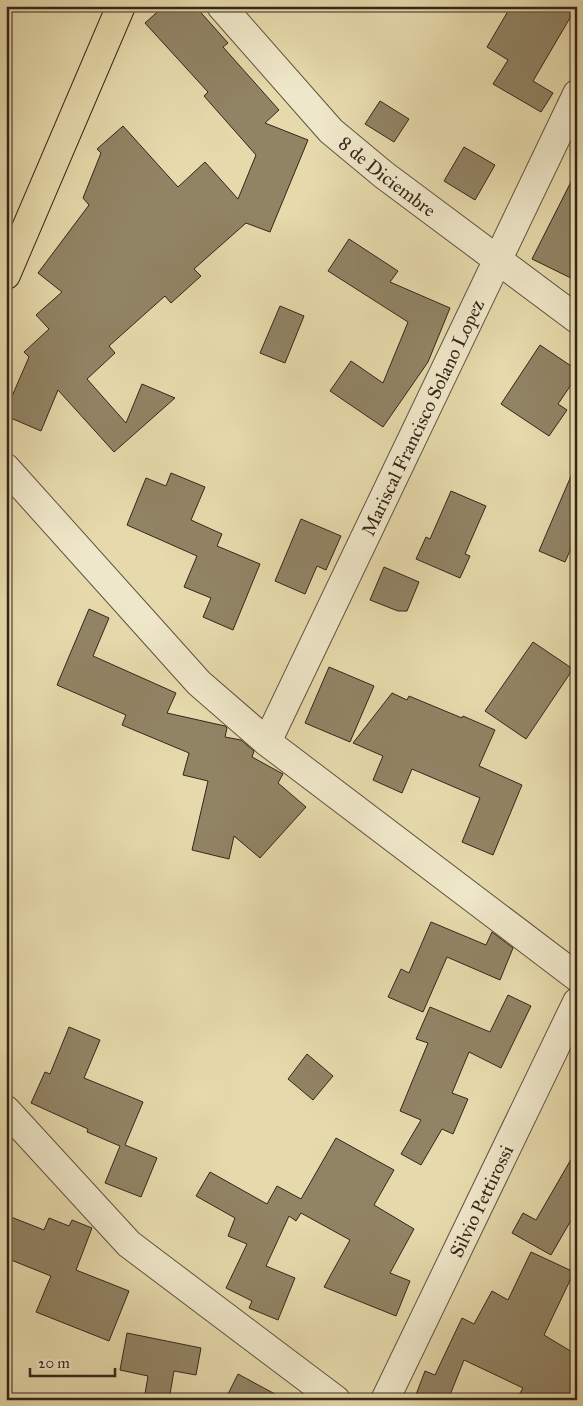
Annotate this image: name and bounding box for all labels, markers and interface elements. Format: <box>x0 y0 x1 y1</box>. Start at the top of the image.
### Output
street label: 8 de Diciembre <box>334 131 440 222</box>
street label: Mariscal Francisco Solano Lopez <box>356 295 489 539</box>
street label: Silvio Pettirossi <box>445 1141 518 1261</box>
scale bar <box>30 1346 115 1378</box>
text: 20 m <box>38 1354 70 1372</box>

